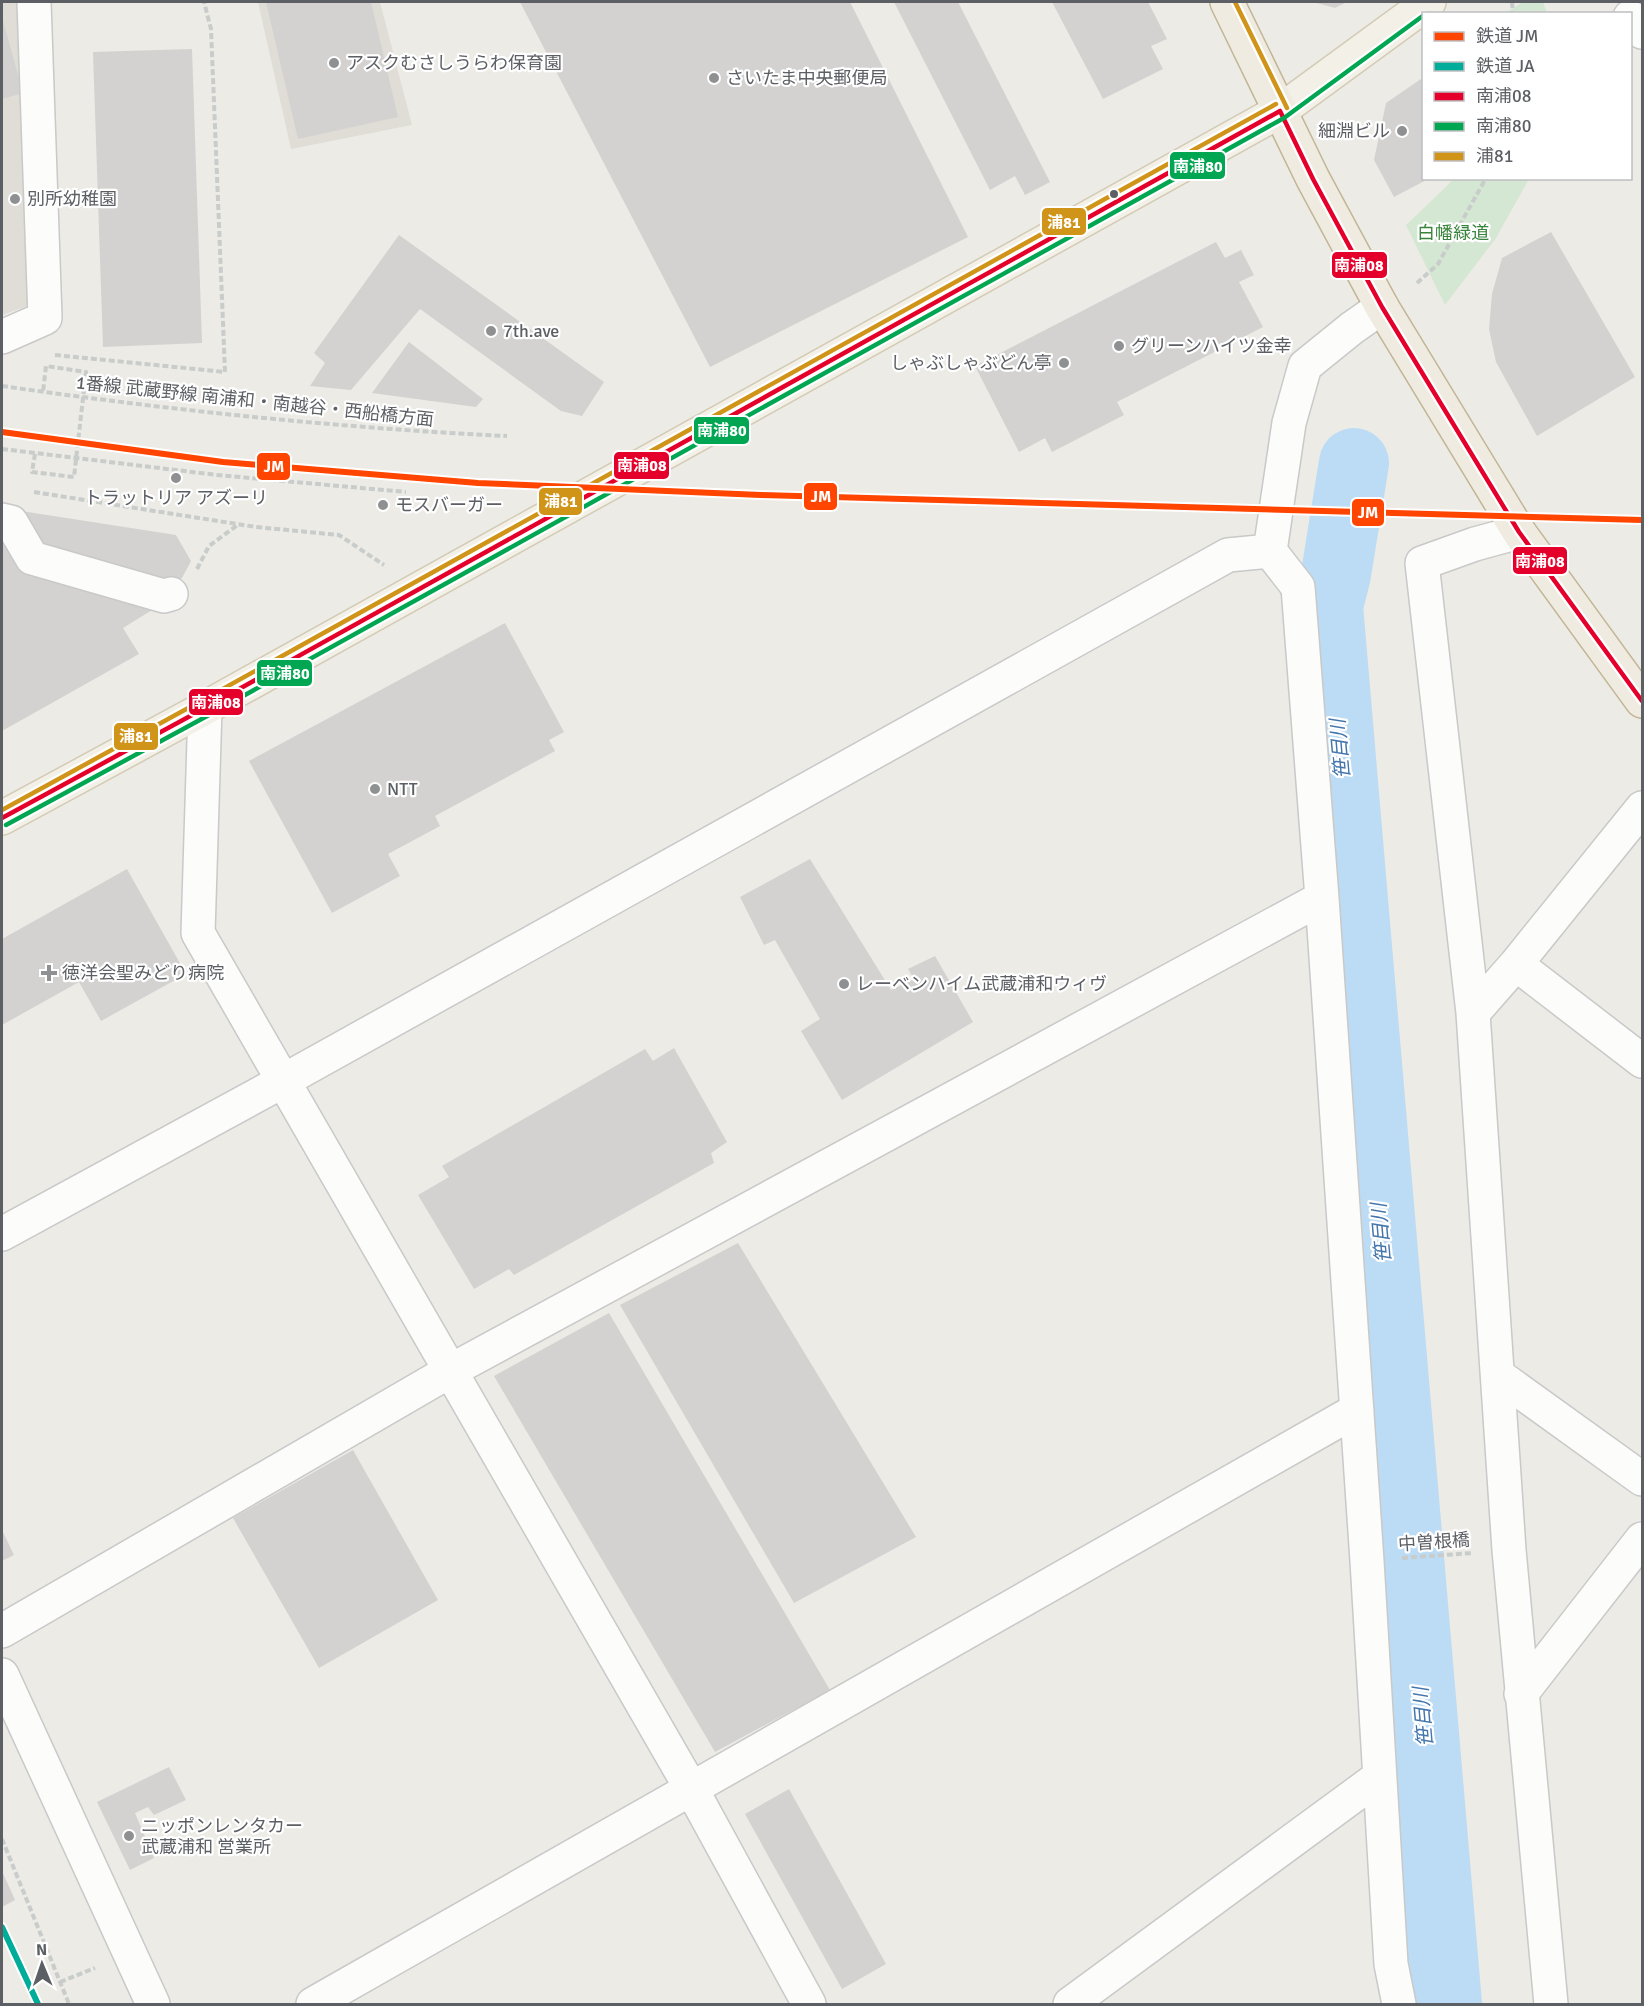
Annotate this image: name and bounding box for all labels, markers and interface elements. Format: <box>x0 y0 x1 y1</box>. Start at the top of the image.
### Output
legend <box>1422 12 1632 180</box>
text: 鉄道 JM <box>1476 25 1539 47</box>
place label: アスクむさしうらわ保育園 <box>346 52 562 74</box>
text: 鉄道 JA <box>1476 55 1535 77</box>
marker: アスクむさしうらわ保育園 <box>327 56 341 70</box>
place label: さいたま中央郵便局 <box>726 67 887 89</box>
marker: さいたま中央郵便局 <box>707 71 721 85</box>
text: 南浦08 <box>1476 85 1531 107</box>
text: 南浦80 <box>1476 115 1531 137</box>
place label: 細淵ビル <box>1318 120 1390 142</box>
marker: 細淵ビル <box>1395 124 1409 138</box>
text: 浦81 <box>1476 145 1513 167</box>
line badge: 南浦80 <box>1169 151 1226 180</box>
text: 南浦80 <box>1173 157 1223 177</box>
place label: 別所幼稚園 <box>27 188 117 210</box>
unlabelled marker <box>1108 188 1120 200</box>
marker: 別所幼稚園 <box>8 192 22 206</box>
line badge: 浦81 <box>1041 207 1087 236</box>
text: 浦81 <box>1047 213 1081 233</box>
park label: 白幡緑道 <box>1417 222 1489 244</box>
line badge: 南浦08 <box>1331 251 1388 279</box>
text: 南浦08 <box>1334 256 1384 276</box>
place label: 7th.ave <box>503 320 559 342</box>
marker: 7th.ave <box>484 324 498 338</box>
place label: グリーンハイツ金幸 <box>1131 335 1292 357</box>
marker: グリーンハイツ金幸 <box>1112 339 1126 353</box>
place label: しゃぶしゃぶどん亭 <box>890 352 1052 374</box>
marker: しゃぶしゃぶどん亭 <box>1057 356 1071 370</box>
street label: 1番線 武蔵野線 南浦和・南越谷・西船橋方面 <box>75 371 435 431</box>
line badge: 南浦80 <box>693 416 750 445</box>
text: 南浦80 <box>697 421 747 441</box>
line badge: 南浦08 <box>613 451 670 480</box>
line badge: JM <box>256 452 291 481</box>
text: 南浦08 <box>617 456 667 476</box>
text: JM <box>264 457 284 477</box>
marker: トラットリア アズーリ <box>169 471 183 485</box>
line badge: JM <box>803 482 838 511</box>
place label: トラットリア アズーリ <box>84 487 268 509</box>
line badge: 浦81 <box>538 487 583 516</box>
text: JM <box>811 487 831 507</box>
text: 浦81 <box>544 492 578 512</box>
place label: モスバーガー <box>395 494 503 516</box>
marker: モスバーガー <box>376 498 390 512</box>
line badge: JM <box>1351 498 1385 527</box>
text: JM <box>1358 503 1378 523</box>
line badge: 南浦08 <box>1512 546 1568 575</box>
text: 南浦08 <box>1515 552 1565 572</box>
line badge: 南浦80 <box>256 659 313 687</box>
text: 南浦80 <box>260 664 310 684</box>
line badge: 南浦08 <box>188 688 244 716</box>
text: 南浦08 <box>191 693 241 713</box>
water label: 笹目川 <box>1325 716 1356 780</box>
line badge: 浦81 <box>113 722 159 751</box>
text: 浦81 <box>119 727 153 747</box>
place label: NTT <box>387 778 418 800</box>
marker: NTT <box>368 782 382 796</box>
place label: 徳洋会聖みどり病院 <box>62 962 224 984</box>
marker: 徳洋会聖みどり病院 <box>40 964 58 982</box>
place label: レーベンハイム武蔵浦和ウィヴ <box>856 973 1107 995</box>
marker: レーベンハイム武蔵浦和ウィヴ <box>837 977 851 991</box>
water label: 笹目川 <box>1366 1200 1397 1264</box>
street label: 中曽根橋 <box>1397 1529 1471 1555</box>
water label: 笹目川 <box>1408 1684 1439 1748</box>
place label: ニッポンレンタカー 武蔵浦和 営業所 <box>141 1815 303 1858</box>
marker: ニッポンレンタカー 武蔵浦和 営業所 <box>122 1829 136 1843</box>
north arrow <box>12 1934 72 1994</box>
text: N <box>36 1940 47 1960</box>

